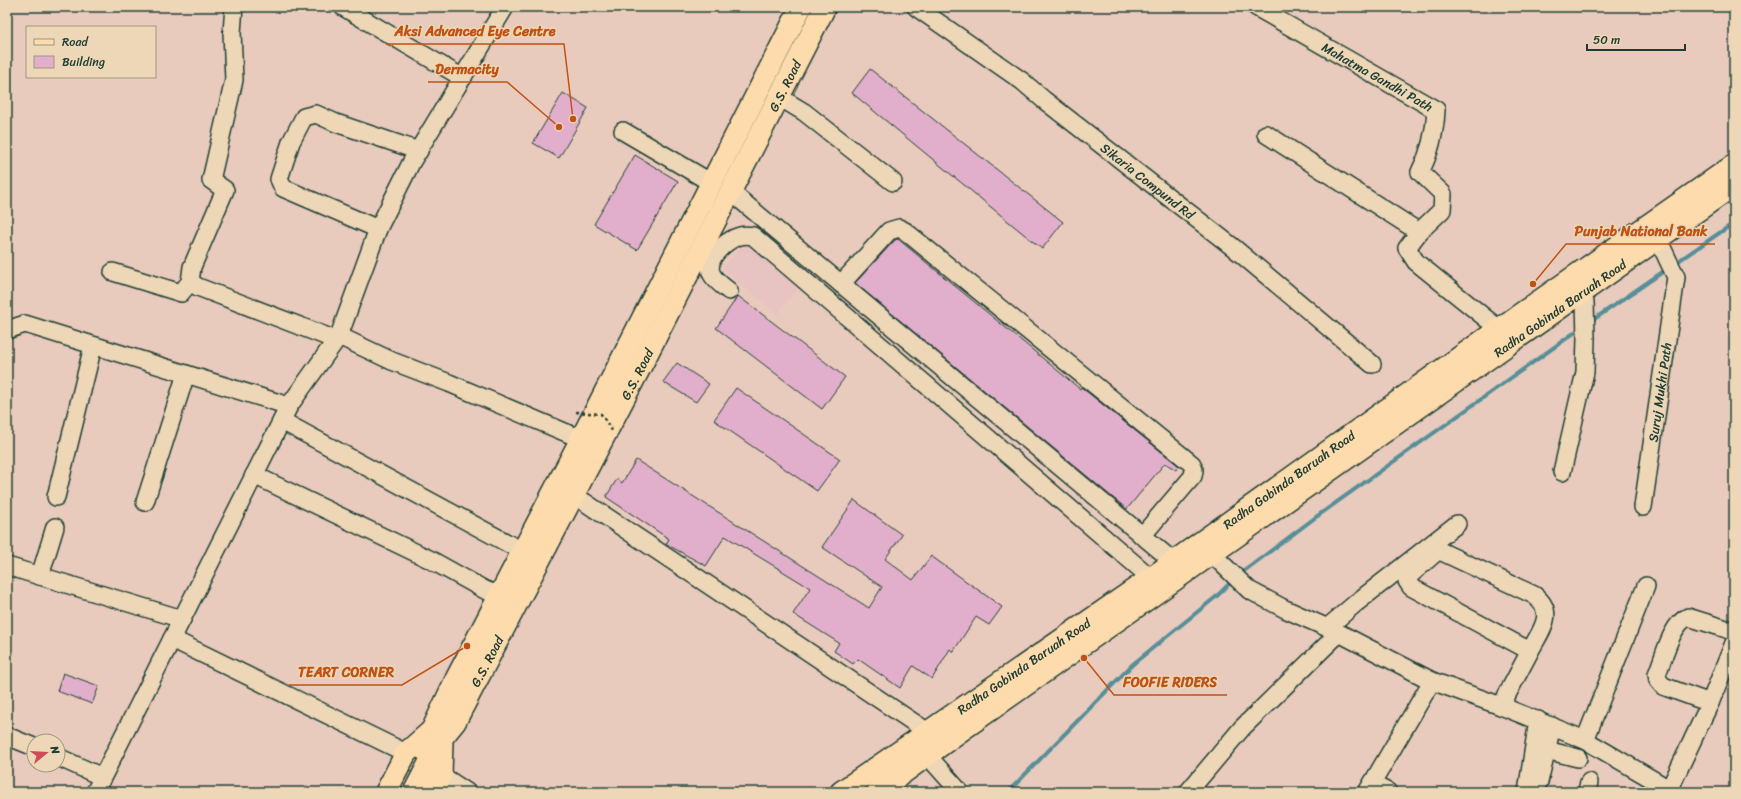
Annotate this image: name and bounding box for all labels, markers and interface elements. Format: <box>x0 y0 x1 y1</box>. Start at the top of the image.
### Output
callout: Aksi Advanced Eye Centre <box>386 18 564 44</box>
text: Aksi Advanced Eye Centre <box>394 19 556 44</box>
legend <box>26 26 156 78</box>
scale bar <box>1587 26 1685 52</box>
text: 50 m <box>1593 29 1620 51</box>
text: Road <box>62 31 89 53</box>
street label: Mahatma Gandhi Path <box>1317 36 1438 118</box>
text: Building <box>62 51 105 73</box>
street label: G.S. Road <box>762 55 808 116</box>
callout: Dermacity <box>428 56 507 82</box>
text: Dermacity <box>435 57 499 82</box>
street label: Sikaria Compund Rd <box>1095 137 1201 226</box>
callout: Punjab National Bank <box>1566 218 1715 244</box>
text: Punjab National Bank <box>1574 219 1708 244</box>
street label: Radha Gobinda Baruah Road <box>1489 253 1632 363</box>
street label: Suruj Mukhi Path <box>1641 341 1679 444</box>
street label: G.S. Road <box>614 343 661 404</box>
street label: Radha Gobinda Baruah Road <box>1218 424 1361 535</box>
street label: Radha Gobinda Baruah Road <box>952 611 1097 721</box>
street label: G.S. Road <box>464 631 511 691</box>
callout: TEART CORNER <box>289 659 402 685</box>
text: TEART CORNER <box>298 660 395 685</box>
callout: FOOFIE RIDERS <box>1114 669 1227 695</box>
text: FOOFIE RIDERS <box>1122 670 1217 695</box>
north arrow <box>26 733 66 773</box>
text: N <box>45 743 65 757</box>

